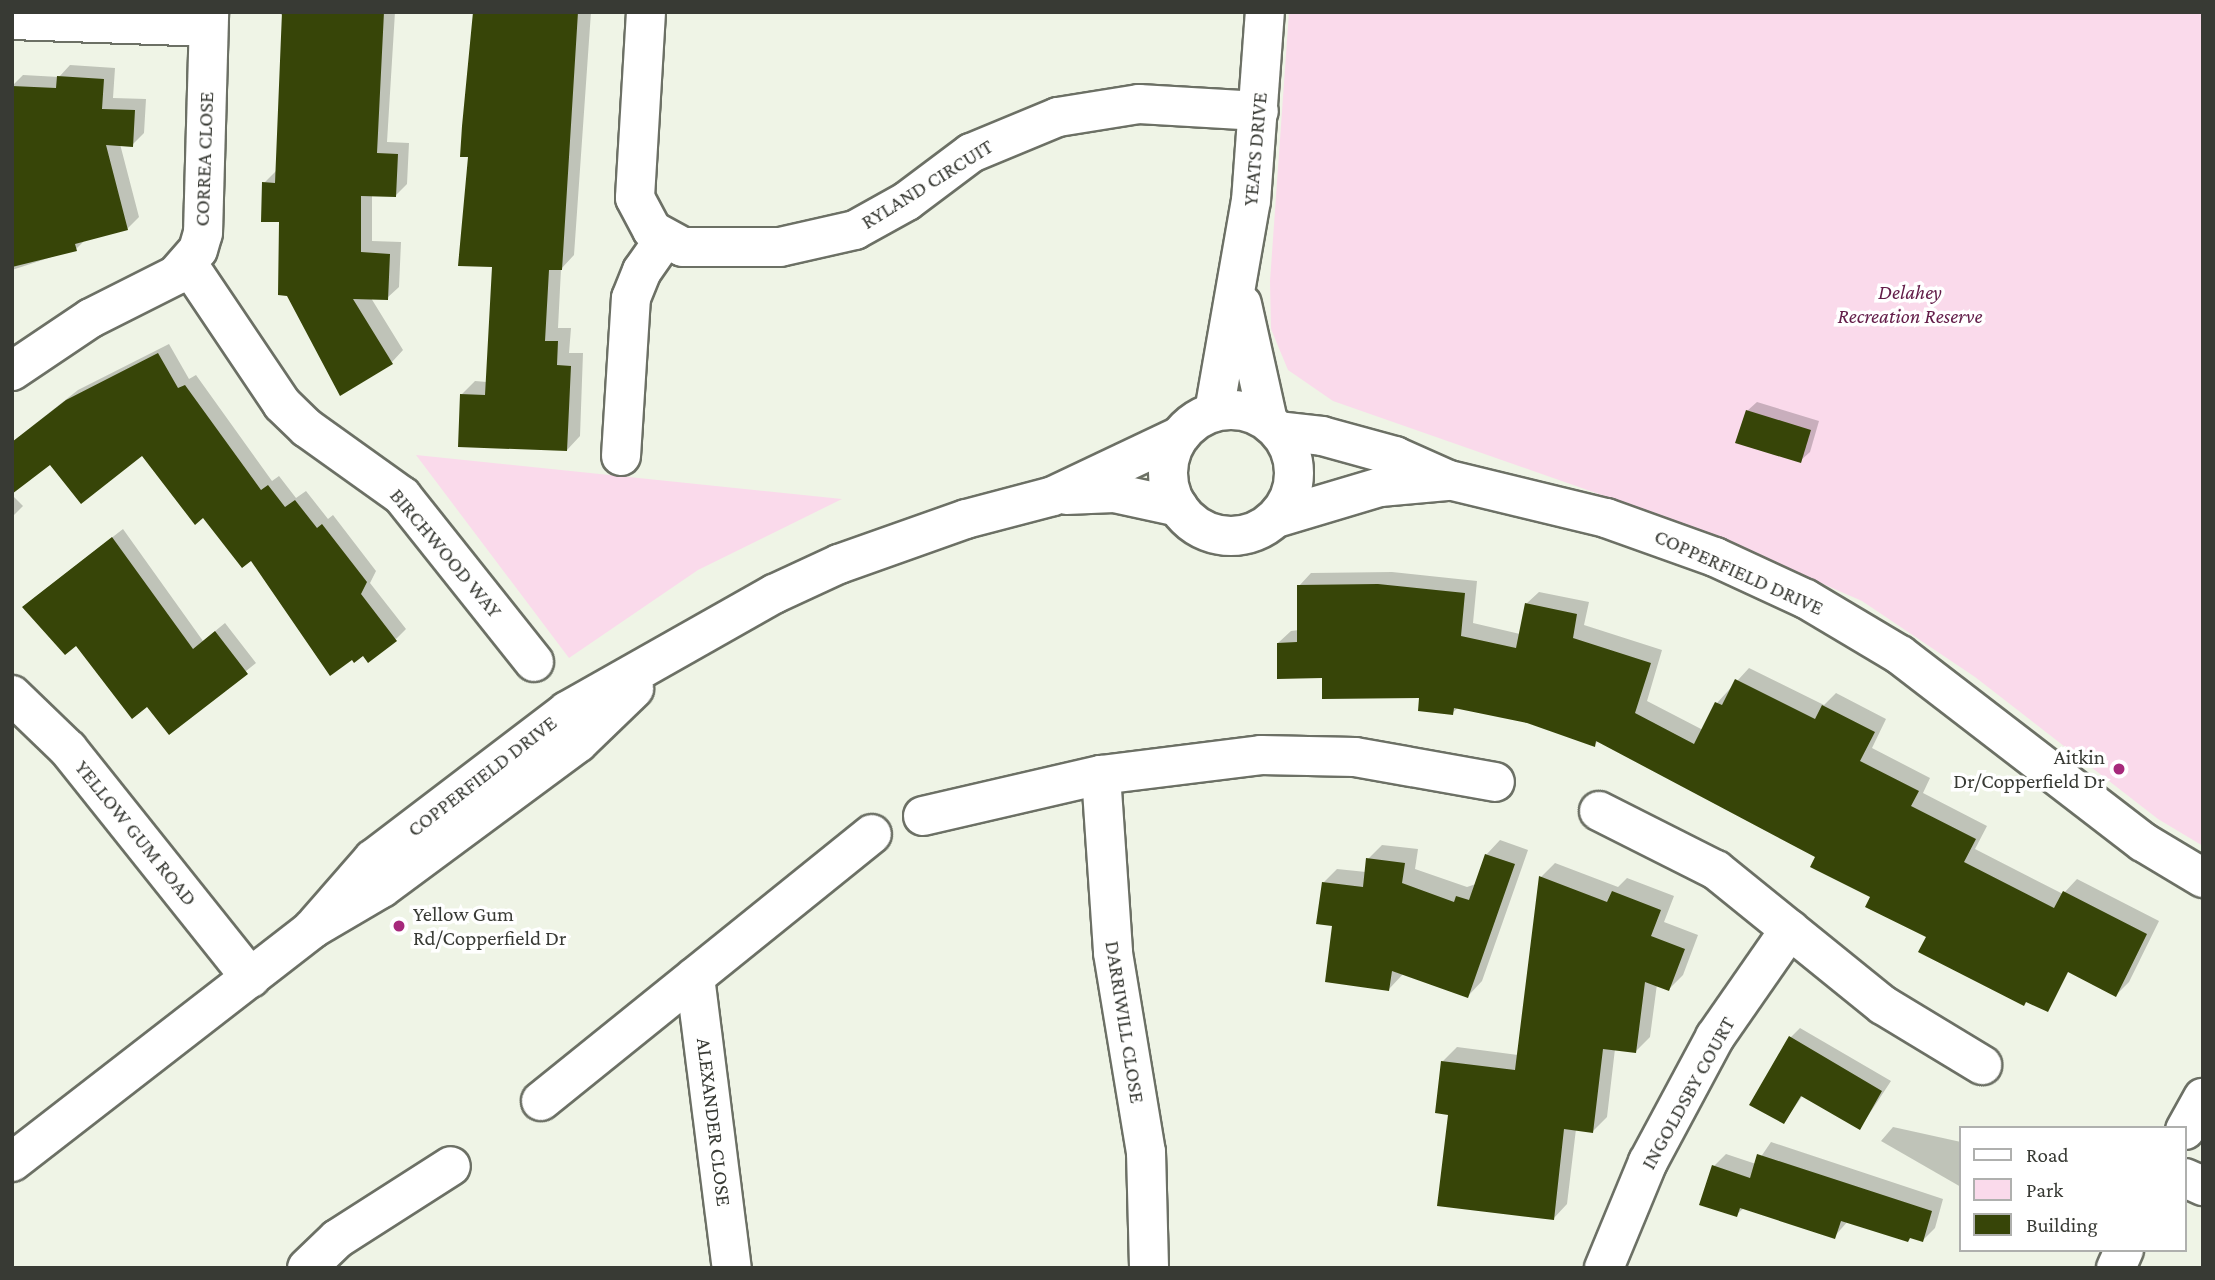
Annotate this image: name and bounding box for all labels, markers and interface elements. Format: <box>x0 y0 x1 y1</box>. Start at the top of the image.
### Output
street label: CORREA CLOSE <box>189 91 219 227</box>
street label: YEATS DRIVE <box>1237 91 1273 207</box>
street label: RYLAND CIRCUIT <box>857 133 997 235</box>
park label: Delahey Recreation Reserve <box>1837 279 1983 329</box>
street label: BIRCHWOOD WAY <box>385 483 507 623</box>
street label: COPPERFIELD DRIVE <box>1651 523 1827 621</box>
street label: COPPERFIELD DRIVE <box>402 710 562 842</box>
place label: Aitkin Dr/Copperfield Dr <box>1953 744 2105 794</box>
street label: YELLOW GUM ROAD <box>70 755 202 911</box>
marker: Aitkin Dr/Copperfield Dr <box>2111 761 2127 777</box>
place label: Yellow Gum Rd/Copperfield Dr <box>413 901 566 951</box>
marker: Yellow Gum Rd/Copperfield Dr <box>391 918 407 934</box>
street label: DARRIWILL CLOSE <box>1100 939 1150 1105</box>
street label: INGOLDSBY COURT <box>1636 1012 1740 1174</box>
street label: ALEXANDER CLOSE <box>691 1036 737 1208</box>
legend <box>1960 1126 2187 1252</box>
text: Road <box>2026 1143 2069 1167</box>
text: Park <box>2026 1178 2063 1202</box>
text: Building <box>2026 1213 2098 1237</box>

